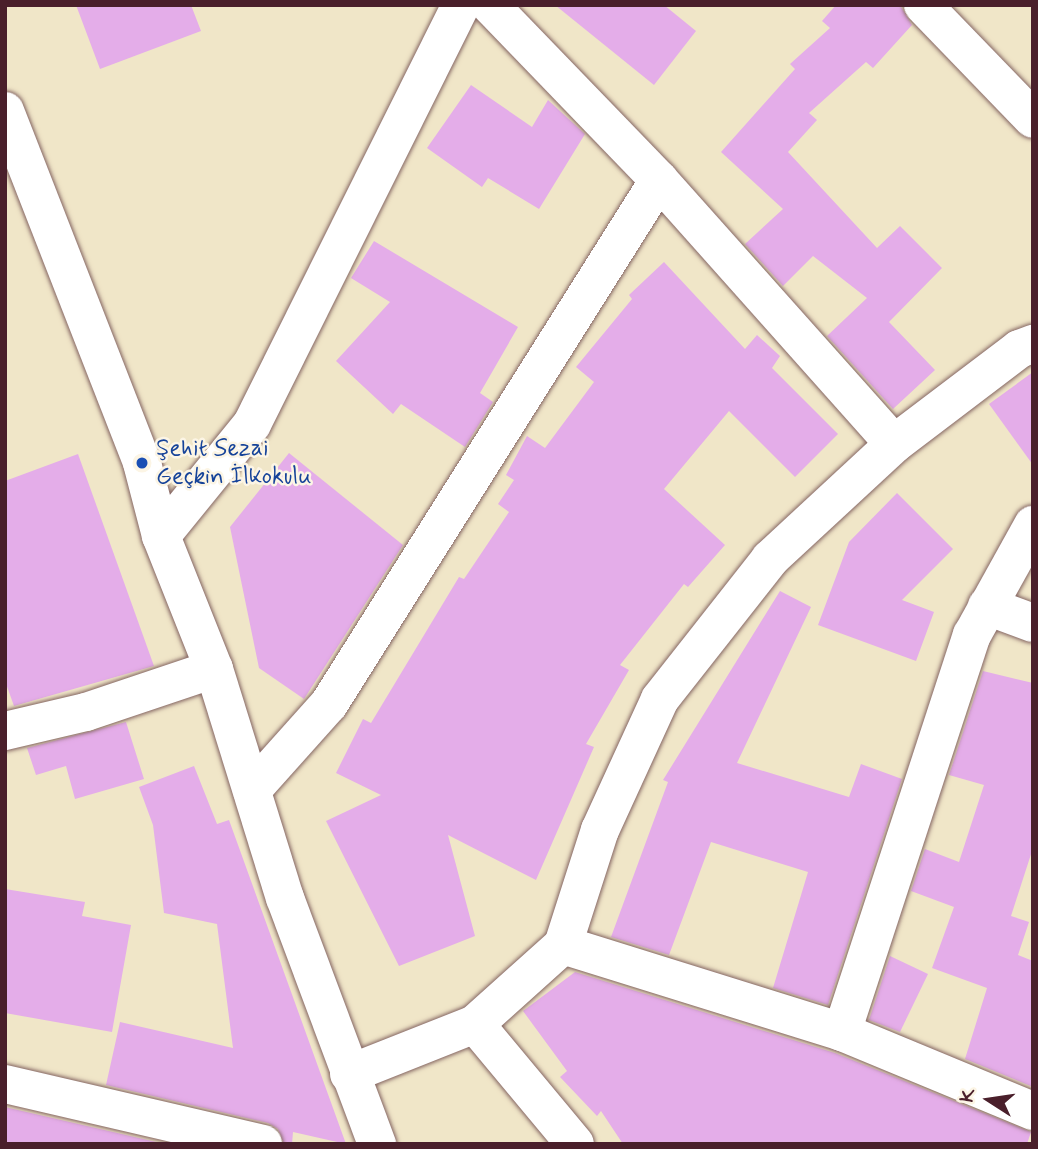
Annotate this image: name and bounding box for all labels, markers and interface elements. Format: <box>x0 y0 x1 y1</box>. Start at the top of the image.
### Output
place label: Şehit Sezai Geçkin İlkokulu <box>156 435 311 491</box>
marker: Şehit Sezai Geçkin İlkokulu <box>134 455 150 471</box>
north arrow <box>954 1065 1024 1135</box>
text: K <box>954 1086 982 1105</box>

